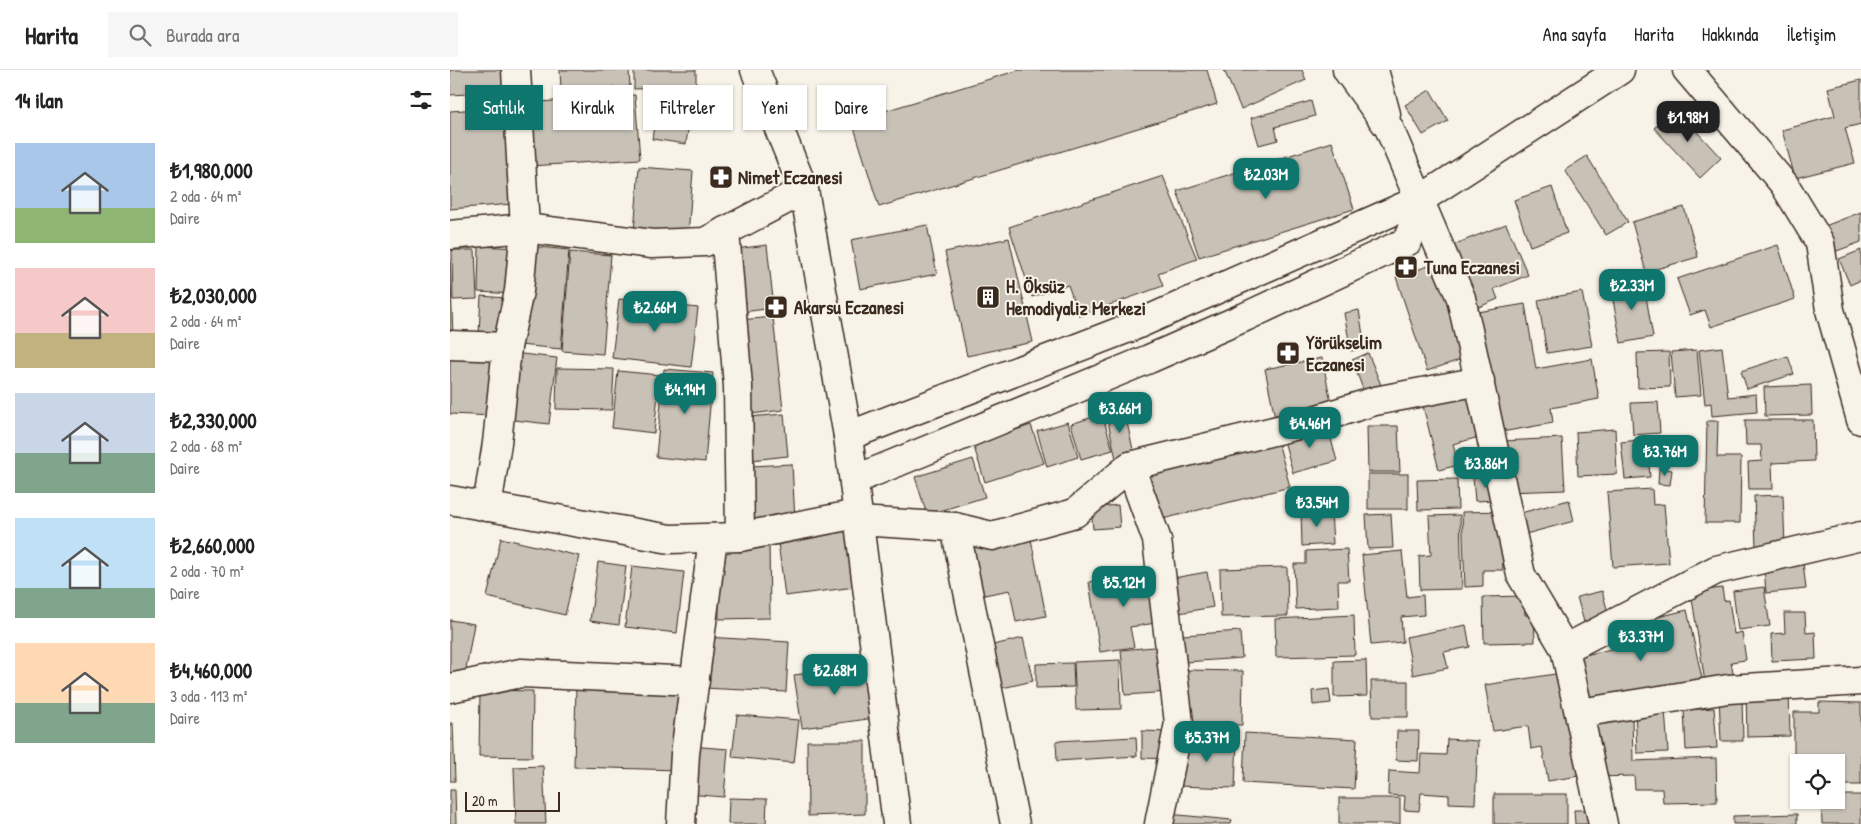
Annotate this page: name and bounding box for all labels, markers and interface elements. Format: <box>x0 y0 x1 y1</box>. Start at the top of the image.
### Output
search box <box>108 12 458 57</box>
text: Harita <box>25 19 78 51</box>
icon: search <box>126 21 154 49</box>
text: Burada ara <box>166 22 239 48</box>
text: Ana sayfa <box>1543 22 1606 47</box>
text: Harita <box>1634 22 1674 47</box>
text: Hakkında <box>1702 22 1758 47</box>
text: İletişim <box>1786 22 1836 47</box>
chip: Satılık <box>465 85 543 130</box>
chip: Kiralık <box>553 85 633 130</box>
chip: Filtreler <box>643 85 733 130</box>
chip: Yeni <box>743 85 807 130</box>
chip: Daire <box>817 85 886 130</box>
text: 14 ilan <box>15 86 63 115</box>
icon: filters <box>407 86 435 114</box>
pin: ₺1.98M <box>1647 100 1729 143</box>
text: ₺1.98M <box>1668 106 1708 128</box>
text: ₺1,980,000 <box>170 156 253 185</box>
pin: ₺2.03M <box>1225 158 1307 200</box>
icon: home <box>55 163 115 223</box>
text: ₺2.03M <box>1244 163 1288 185</box>
pharmacy icon: Nimet Eczanesi <box>708 164 734 190</box>
place label: Nimet Eczanesi <box>738 164 843 190</box>
text: 2 oda · 64 m² <box>170 185 241 207</box>
text: Daire <box>170 207 200 229</box>
pharmacy icon: Tuna Eczanesi <box>1393 254 1419 280</box>
place label: Tuna Eczanesi <box>1423 254 1520 280</box>
pin: ₺2.33M <box>1591 268 1673 311</box>
place label: H. Öksüz Hemodiyaliz Merkezi <box>1006 273 1146 322</box>
text: ₺2.33M <box>1610 274 1654 296</box>
text: ₺2,030,000 <box>170 281 257 310</box>
building icon: H. Öksüz Hemodiyaliz Merkezi <box>975 284 1001 310</box>
icon: home <box>55 288 115 348</box>
pin: ₺2.66M <box>614 290 696 333</box>
pharmacy icon: Akarsu Eczanesi <box>763 294 789 320</box>
place label: Akarsu Eczanesi <box>794 294 904 320</box>
text: ₺2.66M <box>634 296 676 318</box>
text: 2 oda · 64 m² <box>170 310 241 332</box>
place label: Yörükselim Eczanesi <box>1306 329 1382 377</box>
text: Daire <box>170 332 200 354</box>
pharmacy icon: Yörükselim Eczanesi <box>1275 340 1301 366</box>
pin: ₺4.14M <box>644 372 726 415</box>
text: ₺4.14M <box>665 378 705 400</box>
pin: ₺3.66M <box>1079 392 1161 434</box>
text: ₺3.66M <box>1099 397 1141 419</box>
text: ₺2,330,000 <box>170 406 257 435</box>
pin: ₺4.46M <box>1269 406 1351 449</box>
text: ₺4.46M <box>1290 412 1330 434</box>
icon: home <box>55 413 115 473</box>
pin: ₺3.76M <box>1624 434 1706 477</box>
text: 2 oda · 68 m² <box>170 435 242 457</box>
text: ₺3.76M <box>1643 440 1687 462</box>
pin: ₺3.86M <box>1445 446 1527 489</box>
text: ₺3.86M <box>1465 452 1507 474</box>
text: Daire <box>170 457 200 479</box>
pin: ₺3.54M <box>1276 486 1358 528</box>
text: ₺3.54M <box>1296 491 1338 513</box>
text: ₺2,660,000 <box>170 531 255 560</box>
icon: home <box>55 538 115 598</box>
text: 2 oda · 70 m² <box>170 560 244 582</box>
pin: ₺5.12M <box>1083 566 1165 608</box>
text: ₺5.12M <box>1103 571 1145 593</box>
text: Daire <box>170 582 200 604</box>
pin: ₺3.37M <box>1600 620 1682 662</box>
text: ₺3.37M <box>1619 625 1663 647</box>
pin: ₺2.68M <box>794 654 876 696</box>
text: ₺4,460,000 <box>170 656 252 685</box>
text: ₺2.68M <box>814 659 856 681</box>
icon: home <box>55 663 115 723</box>
text: 3 oda · 113 m² <box>170 685 247 707</box>
text: Daire <box>170 707 200 729</box>
pin: ₺5.37M <box>1166 720 1248 763</box>
text: ₺5.37M <box>1185 726 1229 748</box>
map controls <box>1790 754 1845 809</box>
button: locate <box>1790 754 1845 809</box>
scale bar <box>465 789 560 812</box>
text: 20 m <box>472 791 498 810</box>

